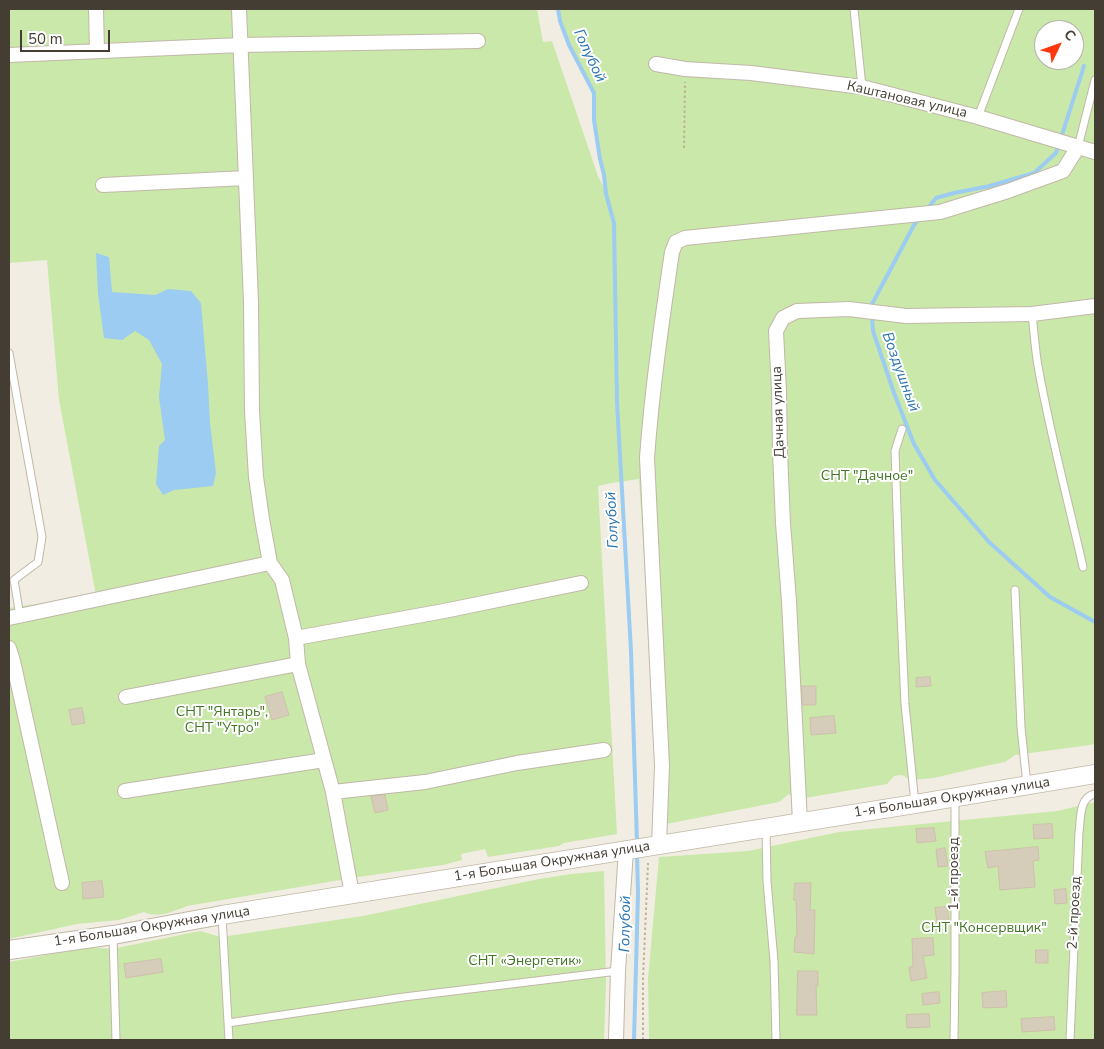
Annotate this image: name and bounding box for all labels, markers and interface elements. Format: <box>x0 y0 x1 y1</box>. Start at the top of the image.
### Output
scale bar <box>22 20 112 52</box>
north arrow <box>1034 20 1084 70</box>
text: С <box>1060 25 1080 45</box>
water label: Голубой <box>569 26 609 86</box>
text: 50 m <box>28 29 63 49</box>
street label: Каштановая улица <box>845 78 969 122</box>
water label: Воздушный <box>877 330 923 414</box>
street label: Дачная улица <box>769 366 789 458</box>
park label: СНТ "Дачное" <box>821 469 913 485</box>
water label: Голубой <box>603 491 623 549</box>
park label: СНТ "Янтарь", СНТ "Утро" <box>176 705 268 738</box>
street label: 1-я Большая Окружная улица <box>853 774 1051 822</box>
street label: 1-й проезд <box>947 837 963 911</box>
street label: 1-я Большая Окружная улица <box>453 838 651 886</box>
street label: 2-й проезд <box>1065 876 1085 950</box>
water label: Голубой <box>617 895 635 953</box>
street label: 1-я Большая Окружная улица <box>53 903 251 951</box>
park label: СНТ "Консервщик" <box>921 921 1047 937</box>
park label: СНТ «Энергетик» <box>468 954 582 970</box>

